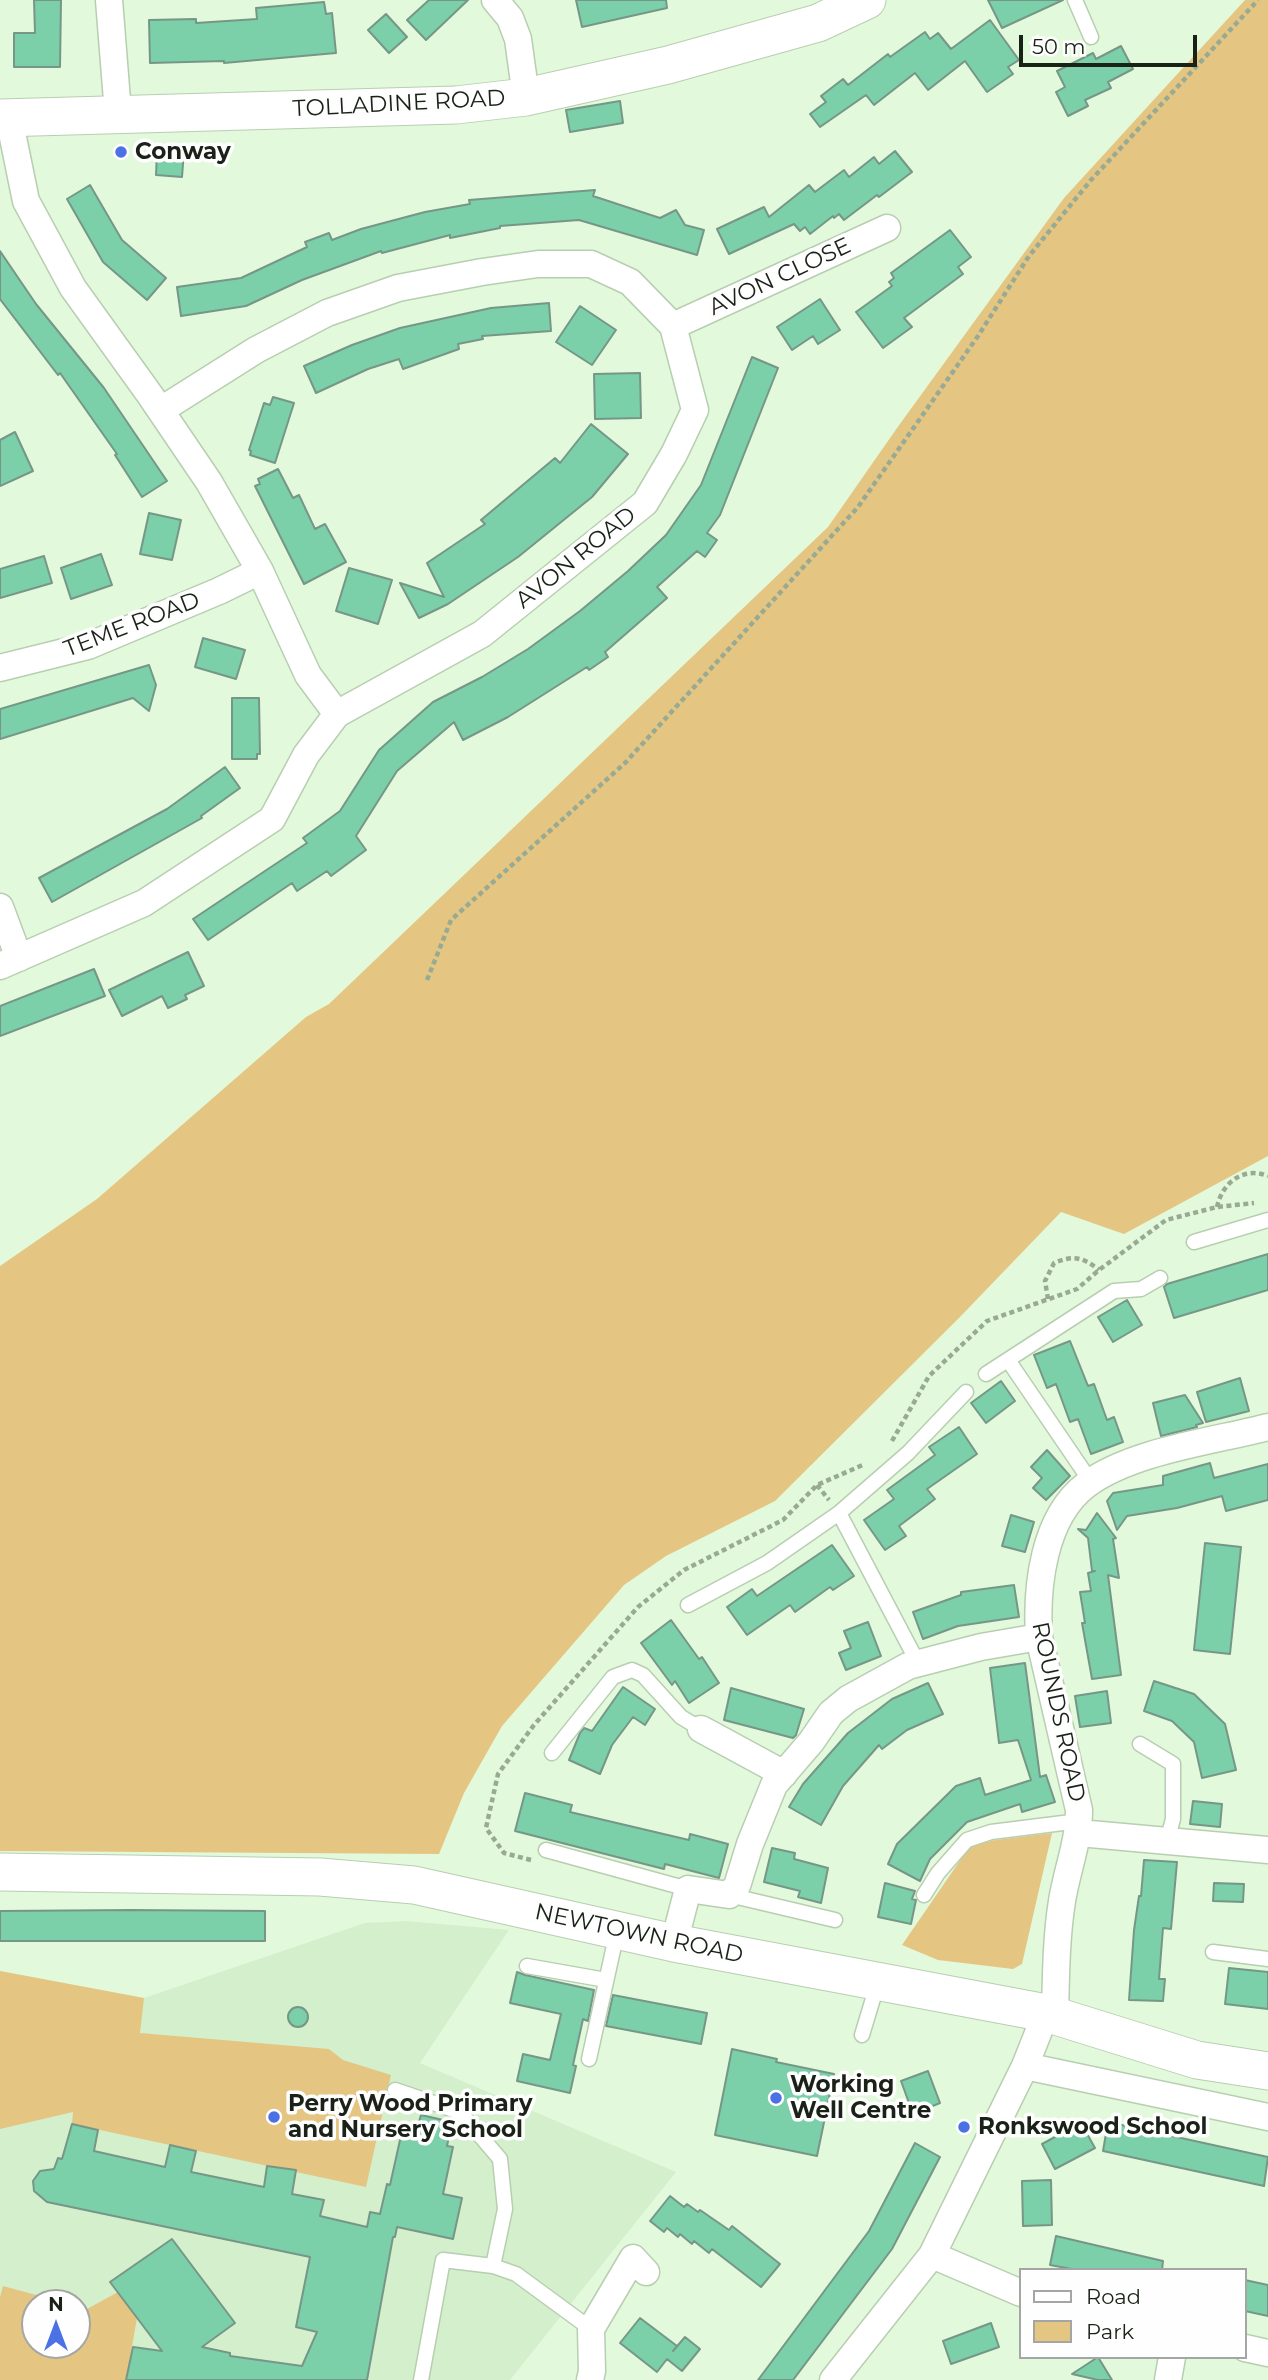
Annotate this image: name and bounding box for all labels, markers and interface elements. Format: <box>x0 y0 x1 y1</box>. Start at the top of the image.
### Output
scale bar <box>1023 21 1202 65</box>
text: 50 m <box>1032 34 1086 59</box>
street label: TOLLADINE ROAD <box>292 85 506 123</box>
place label: Conway <box>135 138 231 166</box>
marker: Conway <box>113 144 129 160</box>
street label: AVON CLOSE <box>705 232 855 322</box>
street label: AVON ROAD <box>510 501 642 615</box>
street label: TEME ROAD <box>60 586 204 664</box>
street label: ROUNDS ROAD <box>1025 1620 1091 1804</box>
street label: NEWTOWN ROAD <box>532 1898 746 1970</box>
place label: Working Well Centre <box>790 2071 931 2125</box>
place label: Perry Wood Primary and Nursery School <box>288 2090 532 2144</box>
marker: Working Well Centre <box>768 2090 784 2106</box>
marker: Perry Wood Primary and Nursery School <box>266 2109 282 2125</box>
place label: Ronkswood School <box>978 2113 1207 2141</box>
marker: Ronkswood School <box>956 2119 972 2135</box>
legend <box>1020 2268 1247 2359</box>
text: Road <box>1086 2284 1141 2309</box>
north arrow <box>21 2289 91 2359</box>
text: N <box>48 2293 64 2316</box>
text: Park <box>1086 2319 1134 2344</box>

